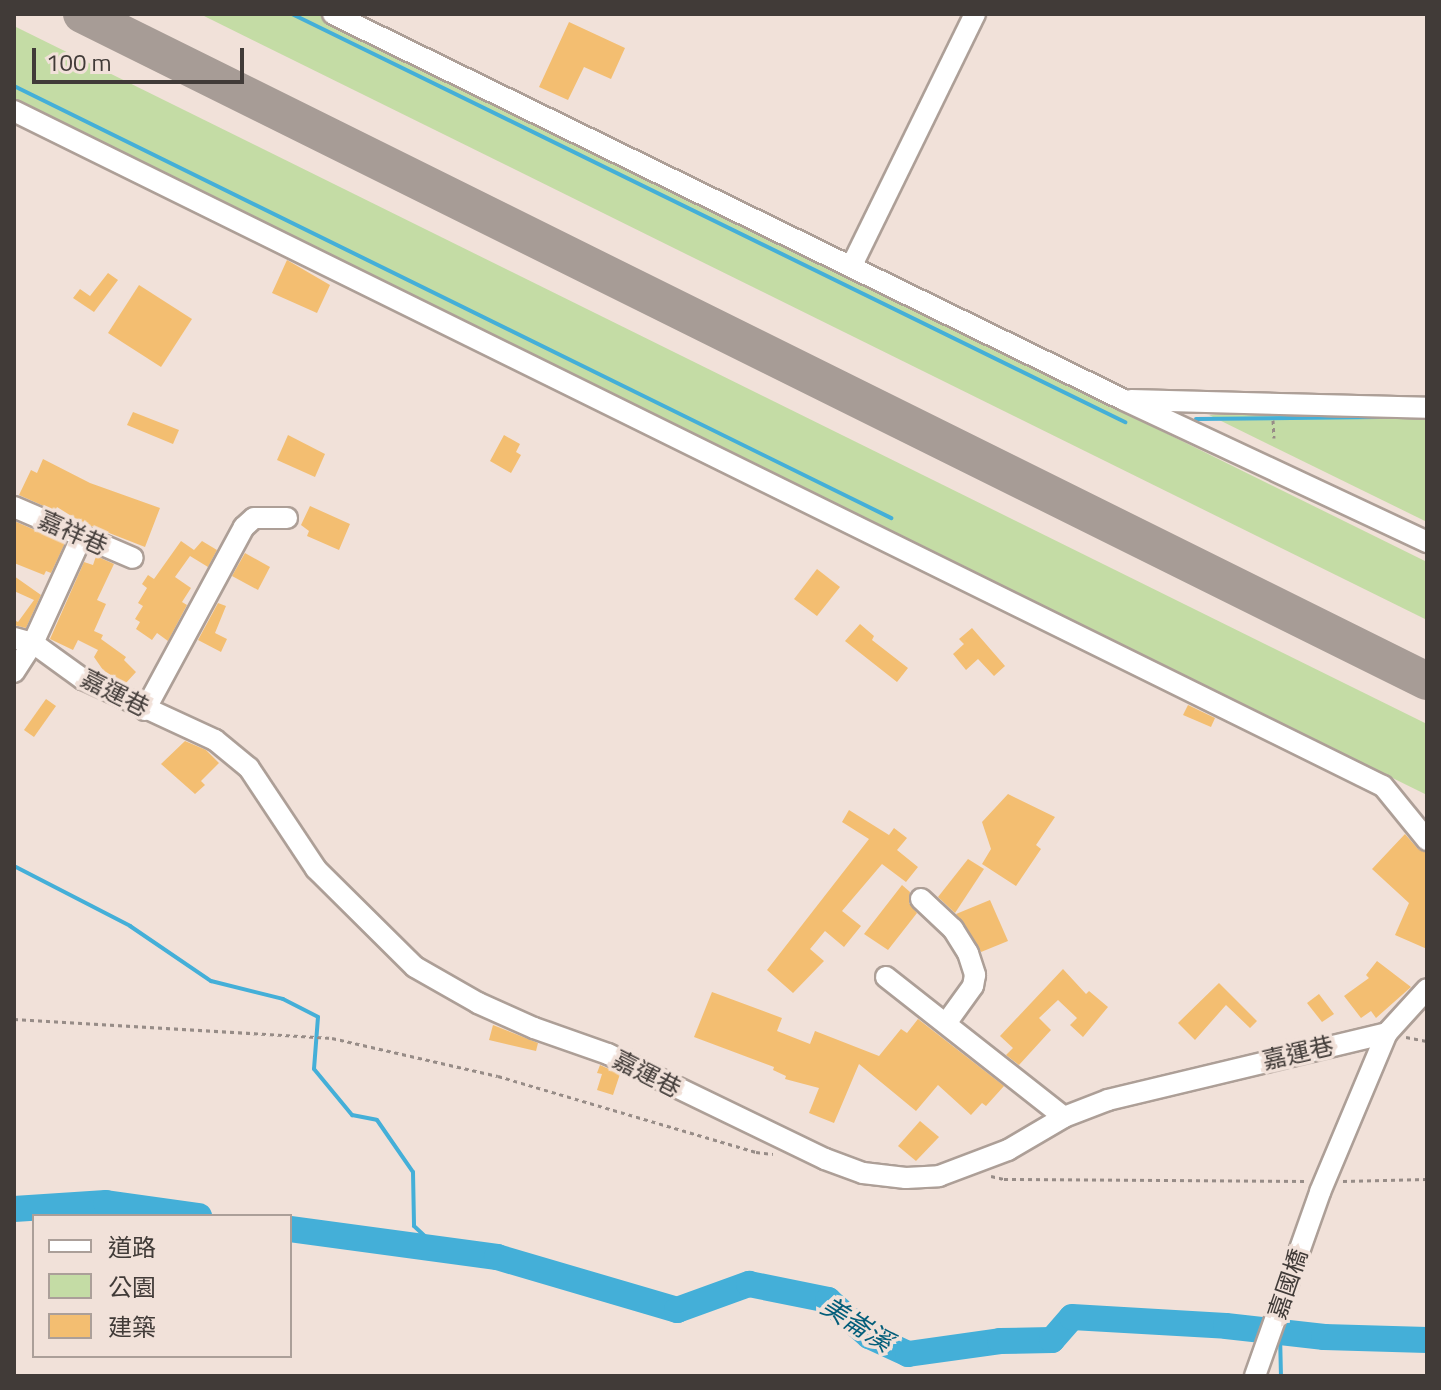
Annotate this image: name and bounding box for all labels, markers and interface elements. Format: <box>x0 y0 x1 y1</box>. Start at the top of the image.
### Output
scale bar <box>36 32 248 82</box>
text: 100 m <box>46 44 112 80</box>
street label: 嘉祥巷 <box>34 505 112 561</box>
street label: 嘉運巷 <box>76 664 154 722</box>
street label: 嘉運巷 <box>1260 1031 1336 1075</box>
street label: 嘉運巷 <box>608 1045 686 1103</box>
legend <box>32 1214 292 1358</box>
text: 道路 <box>108 1229 156 1265</box>
street label: 嘉國橋 <box>1263 1245 1313 1323</box>
text: 公園 <box>108 1269 156 1305</box>
water label: 美崙溪 <box>816 1290 898 1358</box>
text: 建築 <box>108 1309 156 1345</box>

